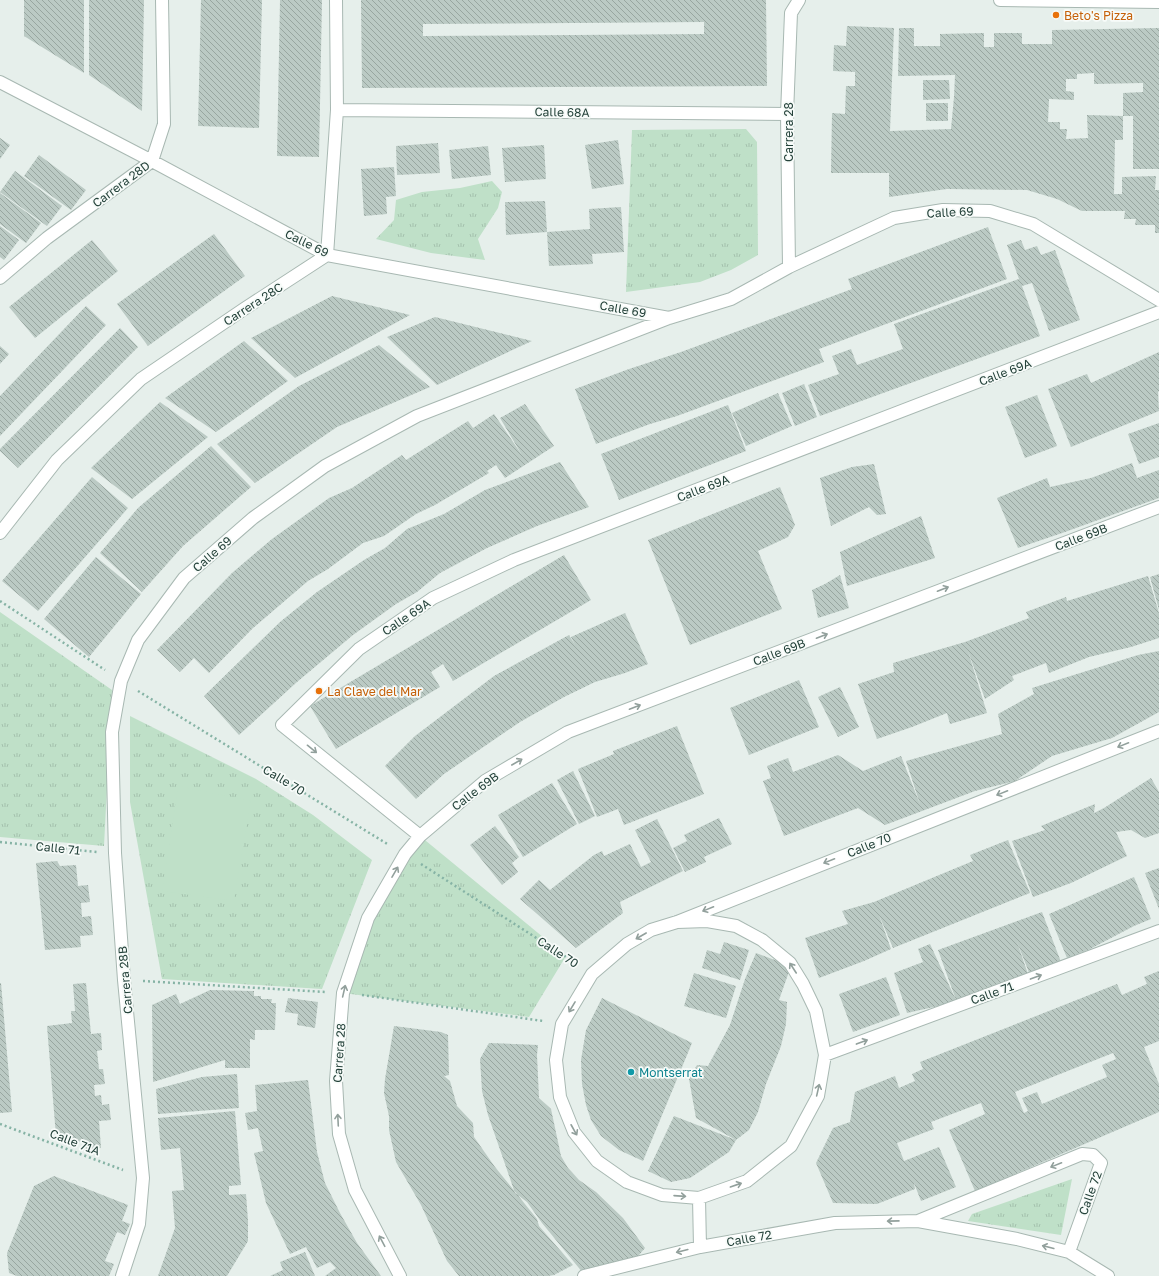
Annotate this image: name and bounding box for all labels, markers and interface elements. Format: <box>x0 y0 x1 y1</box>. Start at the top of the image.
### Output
place label: Beto's Pizza <box>1064 8 1133 23</box>
marker: Beto's Pizza <box>1051 10 1061 20</box>
street label: Carrera 28 <box>781 102 796 162</box>
street label: Calle 68A <box>534 104 590 120</box>
street label: Carrera 28D <box>89 157 153 211</box>
street label: Calle 69 <box>926 203 974 221</box>
street label: Calle 69 <box>283 226 331 260</box>
street label: Carrera 28C <box>220 279 286 329</box>
street label: Calle 69 <box>599 298 647 320</box>
street label: Calle 69A <box>977 355 1033 389</box>
street label: Calle 69A <box>675 471 731 505</box>
street label: Calle 69B <box>1053 520 1109 554</box>
street label: Calle 69 <box>189 533 235 575</box>
one-way arrow <box>937 585 949 593</box>
street label: Calle 69A <box>379 595 433 639</box>
one-way arrow <box>815 631 827 639</box>
street label: Calle 69B <box>751 635 807 669</box>
place label: La Clave del Mar <box>327 684 422 699</box>
marker: La Clave del Mar <box>314 686 324 696</box>
one-way arrow <box>628 702 640 710</box>
one-way arrow <box>1117 742 1129 749</box>
one-way arrow <box>307 745 318 753</box>
one-way arrow <box>511 757 523 765</box>
street label: Calle 70 <box>260 762 308 798</box>
street label: Calle 69B <box>449 768 501 814</box>
one-way arrow <box>996 789 1008 797</box>
street label: Calle 70 <box>845 829 893 861</box>
street label: Calle 71 <box>35 838 81 858</box>
one-way arrow <box>823 858 835 866</box>
one-way arrow <box>391 866 399 878</box>
one-way arrow <box>703 906 715 914</box>
street label: Calle 70 <box>535 933 581 971</box>
one-way arrow <box>635 933 647 941</box>
street label: Carrera 28B <box>115 946 135 1014</box>
one-way arrow <box>789 963 797 974</box>
one-way arrow <box>1030 972 1042 980</box>
street label: Calle 71 <box>968 978 1016 1008</box>
one-way arrow <box>341 985 348 998</box>
one-way arrow <box>568 1001 576 1013</box>
street label: Carrera 28 <box>329 1023 349 1083</box>
one-way arrow <box>855 1037 867 1045</box>
place label: Montserrat <box>639 1065 703 1080</box>
marker: Montserrat <box>626 1067 636 1077</box>
one-way arrow <box>815 1084 823 1097</box>
one-way arrow <box>335 1114 342 1127</box>
one-way arrow <box>571 1124 579 1136</box>
street label: Calle 71A <box>48 1126 102 1158</box>
one-way arrow <box>1051 1162 1063 1169</box>
street label: Calle 72 <box>1075 1169 1105 1217</box>
one-way arrow <box>730 1180 742 1188</box>
one-way arrow <box>673 1193 686 1200</box>
one-way arrow <box>887 1218 900 1225</box>
street label: Calle 72 <box>725 1227 773 1249</box>
one-way arrow <box>378 1236 385 1248</box>
one-way arrow <box>1042 1243 1055 1250</box>
one-way arrow <box>676 1248 689 1256</box>

